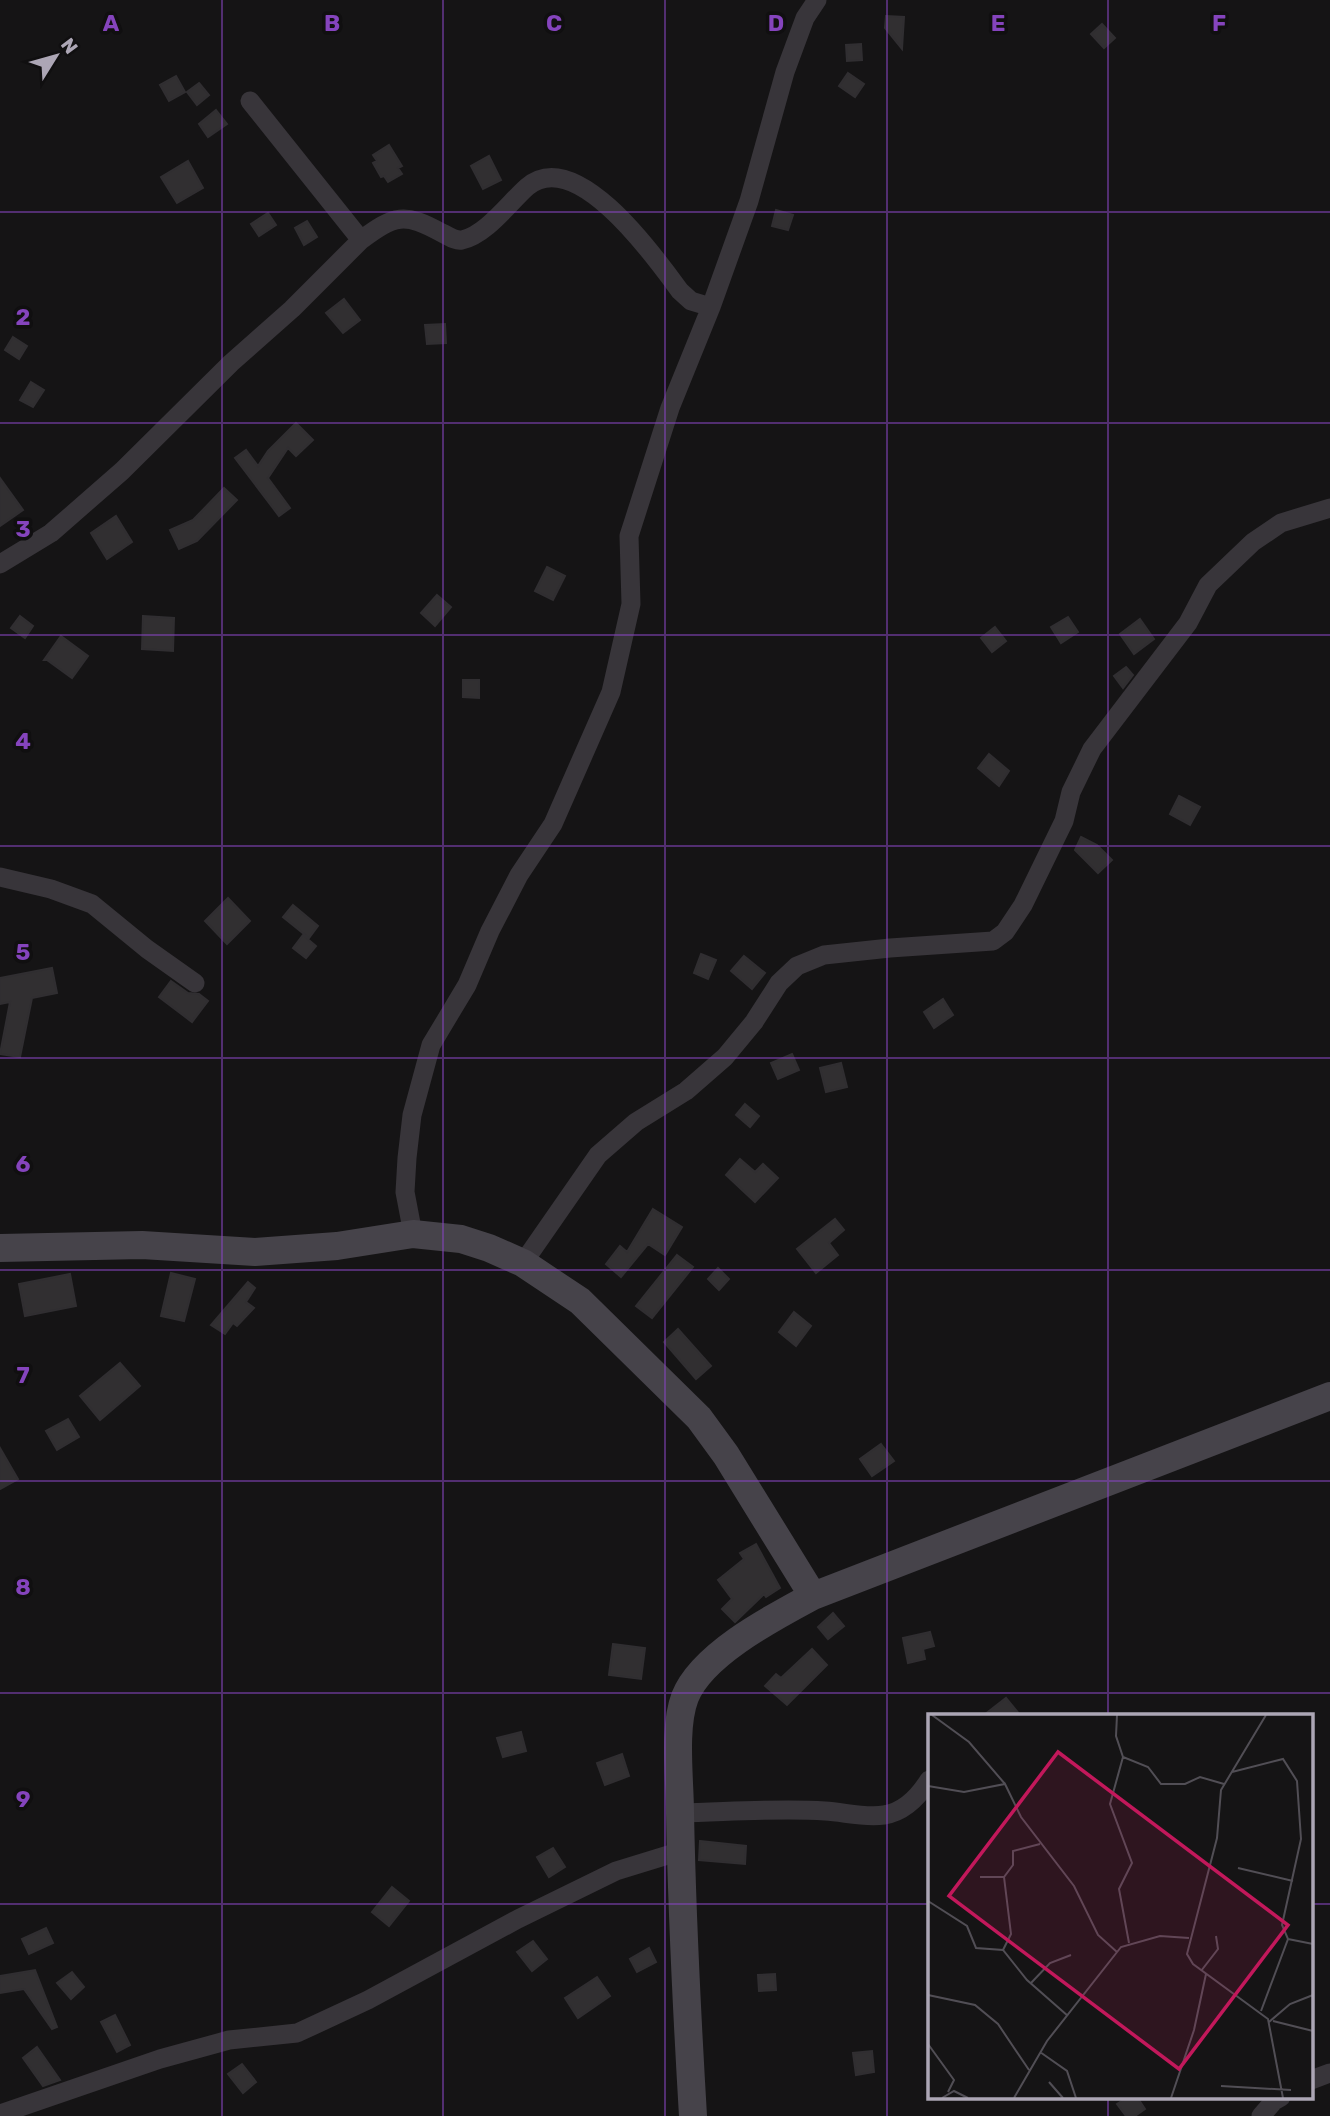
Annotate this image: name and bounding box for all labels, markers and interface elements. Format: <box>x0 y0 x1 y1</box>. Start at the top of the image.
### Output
text: A <box>103 9 120 37</box>
text: B <box>324 9 340 37</box>
text: C <box>546 9 562 37</box>
text: D <box>768 9 784 37</box>
text: E <box>991 9 1005 37</box>
text: F <box>1212 9 1226 37</box>
north arrow <box>21 21 91 91</box>
text: N <box>56 34 82 58</box>
text: 2 <box>16 303 30 331</box>
text: 3 <box>15 515 31 543</box>
text: 4 <box>15 727 31 755</box>
text: 5 <box>16 938 31 966</box>
text: 6 <box>16 1150 31 1178</box>
text: 7 <box>16 1361 30 1389</box>
text: 8 <box>15 1573 31 1601</box>
inset map <box>928 1714 1312 2098</box>
text: 9 <box>16 1785 30 1813</box>

